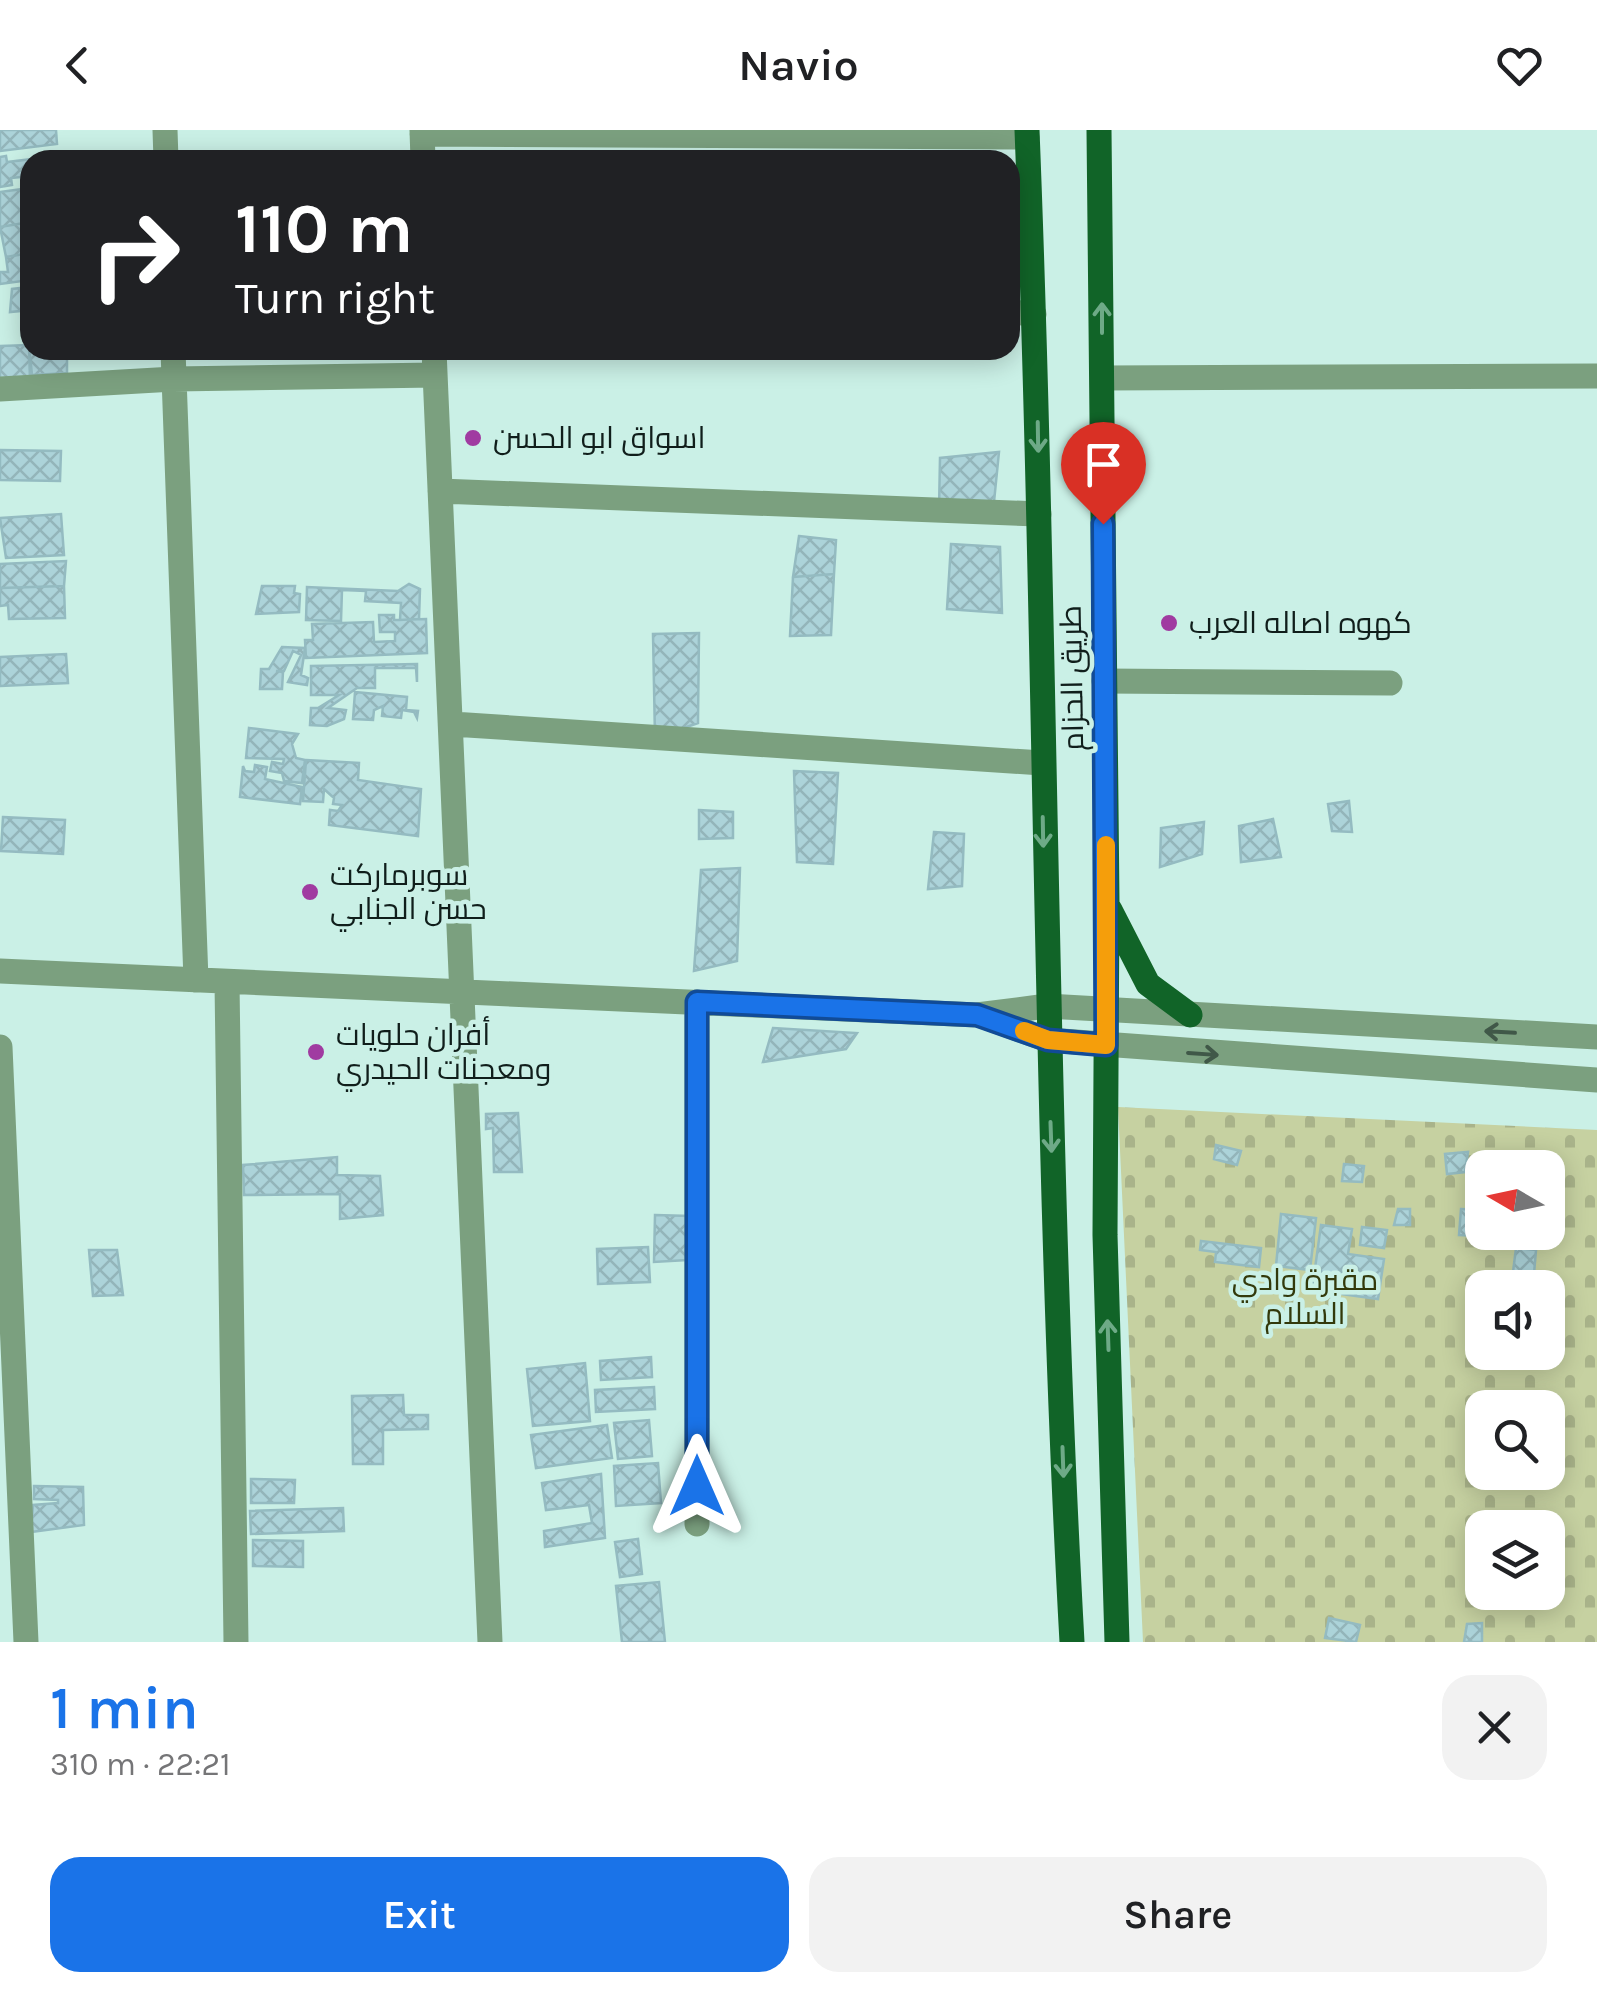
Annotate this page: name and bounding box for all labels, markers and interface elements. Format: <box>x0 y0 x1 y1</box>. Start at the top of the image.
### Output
icon: back <box>50 38 105 93</box>
icon: heart <box>1492 38 1547 93</box>
text: Navio <box>738 39 859 91</box>
text: 110 m <box>235 188 413 270</box>
icon: right <box>70 190 200 320</box>
text: Turn right <box>235 272 435 324</box>
one-way arrow <box>1093 302 1112 334</box>
place label: اسواق ابو الحسن <box>493 420 706 456</box>
one-way arrow <box>1028 420 1048 453</box>
pin <box>1061 422 1146 525</box>
marker: اسواق ابو الحسن <box>462 427 484 449</box>
icon: arrive <box>1076 437 1131 492</box>
street label: طريق الحزام <box>1053 605 1093 751</box>
place label: كهوه اصاله العرب <box>1189 605 1412 641</box>
marker: كهوه اصاله العرب <box>1158 612 1180 634</box>
one-way arrow <box>1034 816 1052 848</box>
place label: سوبرماركت حسن الجنابي <box>330 857 487 932</box>
marker: سوبرماركت حسن الجنابي <box>299 881 321 903</box>
place label: أفران حلويات ومعجنات الحيدري <box>336 1016 551 1092</box>
one-way arrow <box>1484 1022 1516 1041</box>
marker: أفران حلويات ومعجنات الحيدري <box>305 1041 327 1063</box>
one-way arrow <box>1186 1045 1218 1064</box>
one-way arrow <box>1042 1121 1061 1153</box>
north arrow <box>1465 1150 1565 1250</box>
map controls <box>1465 1150 1565 1610</box>
park label: مقبرة وادي السلام <box>1232 1262 1378 1334</box>
button: sound <box>1465 1270 1565 1370</box>
one-way arrow <box>1098 1319 1117 1351</box>
button: search <box>1465 1390 1565 1490</box>
position arrow <box>645 1434 749 1538</box>
one-way arrow <box>1053 1446 1072 1478</box>
button: layers <box>1465 1510 1565 1610</box>
text: 1 min <box>50 1673 199 1743</box>
button: close <box>1442 1675 1547 1780</box>
text: 310 m · 22:21 <box>50 1746 231 1783</box>
button: Exit <box>50 1857 789 1972</box>
button: Share <box>809 1857 1547 1972</box>

